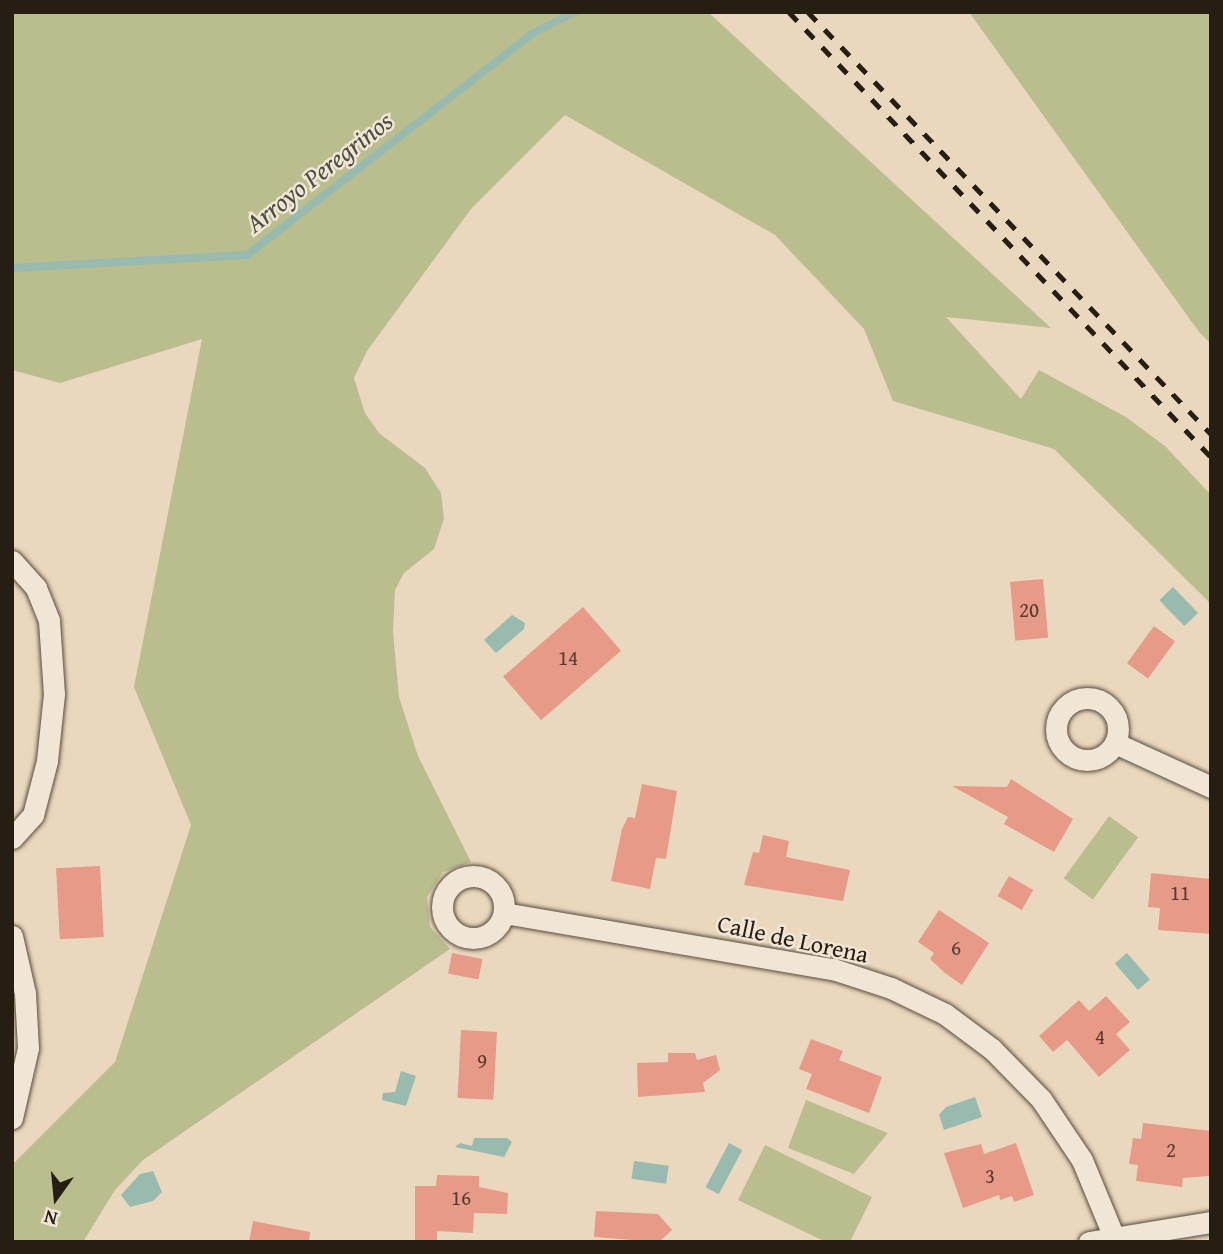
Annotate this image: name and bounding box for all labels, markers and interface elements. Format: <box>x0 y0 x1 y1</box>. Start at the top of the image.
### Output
water label: Arroyo Peregrinos <box>239 105 399 239</box>
house number: 20 <box>1019 597 1039 623</box>
house number: 14 <box>558 645 578 671</box>
house number: 11 <box>1170 880 1190 906</box>
street label: Calle de Lorena <box>715 909 871 969</box>
house number: 6 <box>951 935 961 961</box>
house number: 4 <box>1095 1024 1105 1050</box>
house number: 9 <box>477 1048 487 1074</box>
house number: 2 <box>1166 1137 1176 1163</box>
north arrow <box>21 1163 91 1233</box>
house number: 3 <box>985 1163 995 1189</box>
house number: 16 <box>451 1185 471 1211</box>
text: N <box>41 1203 60 1233</box>

